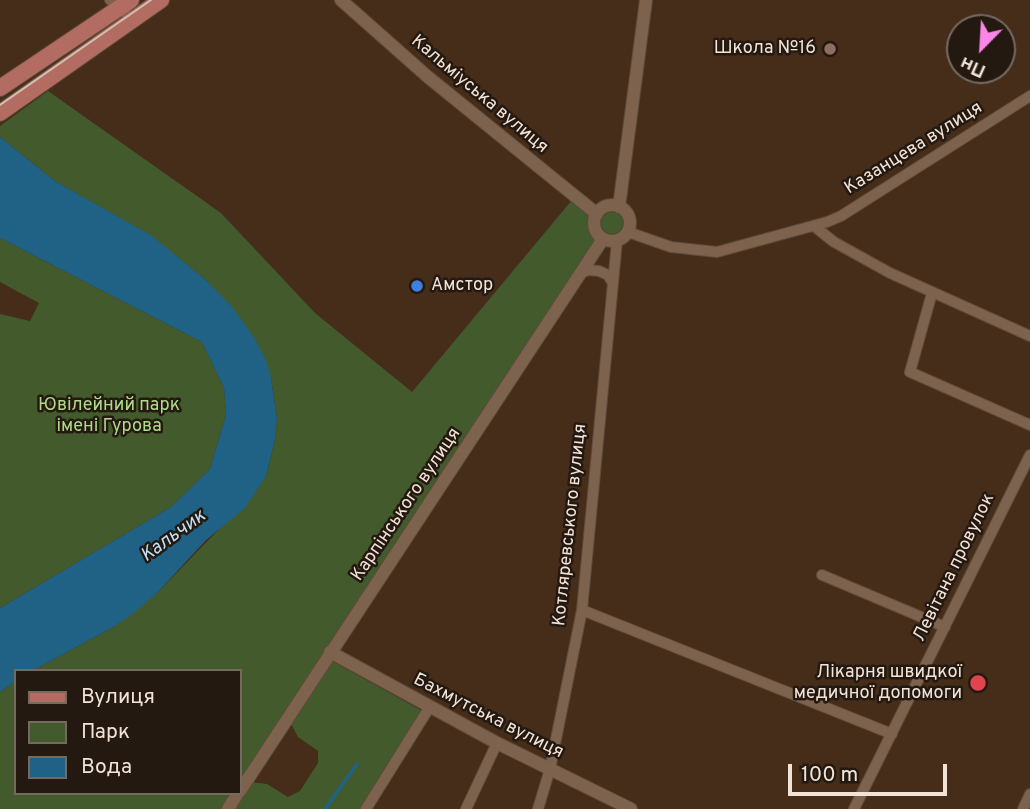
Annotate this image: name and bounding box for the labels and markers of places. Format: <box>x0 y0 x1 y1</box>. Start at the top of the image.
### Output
place label: Школа №16 <box>714 38 816 60</box>
marker: Школа №16 <box>822 41 838 57</box>
place label: Амстор <box>431 275 493 297</box>
marker: Амстор <box>409 278 425 294</box>
place label: Лікарня швидкої медичної допомоги <box>794 662 962 704</box>
marker: Лікарня швидкої медичної допомоги <box>968 673 988 693</box>

